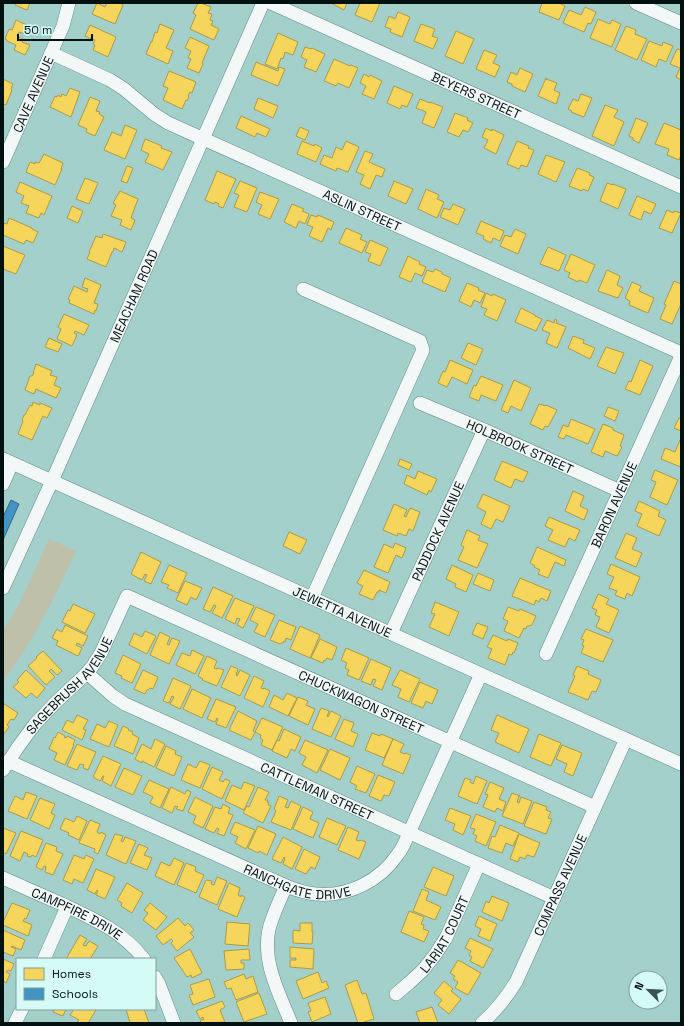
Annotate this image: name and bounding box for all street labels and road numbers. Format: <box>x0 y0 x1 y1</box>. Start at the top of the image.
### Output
street label: CAVE AVENUE <box>9 53 57 135</box>
street label: BEYERS STREET <box>429 68 524 123</box>
street label: ASLIN STREET <box>320 185 404 235</box>
street label: MEACHAM ROAD <box>106 247 162 345</box>
street label: HOLBROOK STREET <box>464 415 577 478</box>
street label: BARON AVENUE <box>587 459 641 550</box>
street label: PADDOCK AVENUE <box>407 479 468 584</box>
street label: JEWETTA AVENUE <box>290 582 394 641</box>
street label: SAGEBRUSH AVENUE <box>22 634 116 737</box>
street label: CHUCKWAGON STREET <box>296 666 427 737</box>
street label: CATTLEMAN STREET <box>258 758 377 824</box>
street label: COMPASS AVENUE <box>529 831 590 939</box>
street label: RANCHGATE DRIVE <box>241 860 353 903</box>
street label: CAMPFIRE DRIVE <box>29 883 126 943</box>
street label: LARIAT COURT <box>416 893 472 976</box>

